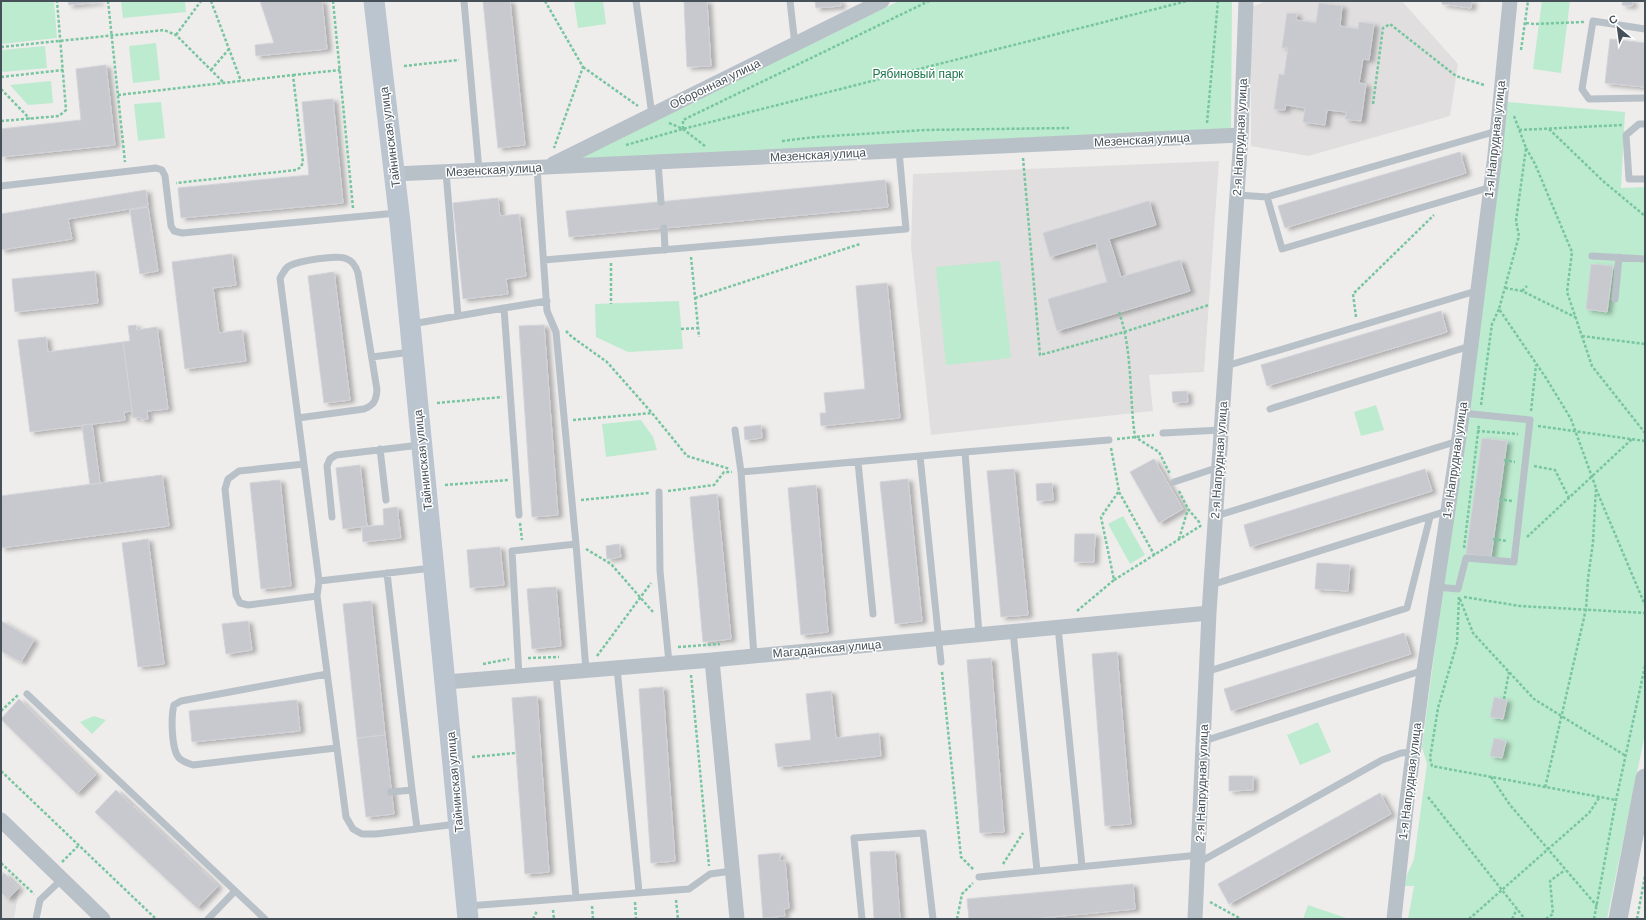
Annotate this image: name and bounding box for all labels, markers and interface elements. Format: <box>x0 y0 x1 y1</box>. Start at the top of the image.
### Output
north arrow <box>1598 8 1638 48</box>
text: С <box>1607 12 1620 26</box>
street label: Оборонная улица <box>667 56 763 112</box>
park label: Рябиновый парк <box>872 67 964 81</box>
street label: 2-я Напрудная улица <box>1230 78 1250 196</box>
street label: 1-я Напрудная улица <box>1482 79 1508 198</box>
street label: Тайнинская улица <box>377 86 403 188</box>
street label: Мезенская улица <box>1094 130 1191 150</box>
street label: Мезенская улица <box>770 145 867 165</box>
street label: Мезенская улица <box>446 160 543 180</box>
street label: 1-я Напрудная улица <box>1440 400 1470 519</box>
street label: 2-я Напрудная улица <box>1208 401 1230 519</box>
street label: Тайнинская улица <box>411 409 435 511</box>
street label: Магаданская улица <box>772 637 882 661</box>
street label: 1-я Напрудная улица <box>1396 721 1424 840</box>
street label: 2-я Напрудная улица <box>1193 724 1211 842</box>
street label: Тайнинская улица <box>444 731 466 833</box>

